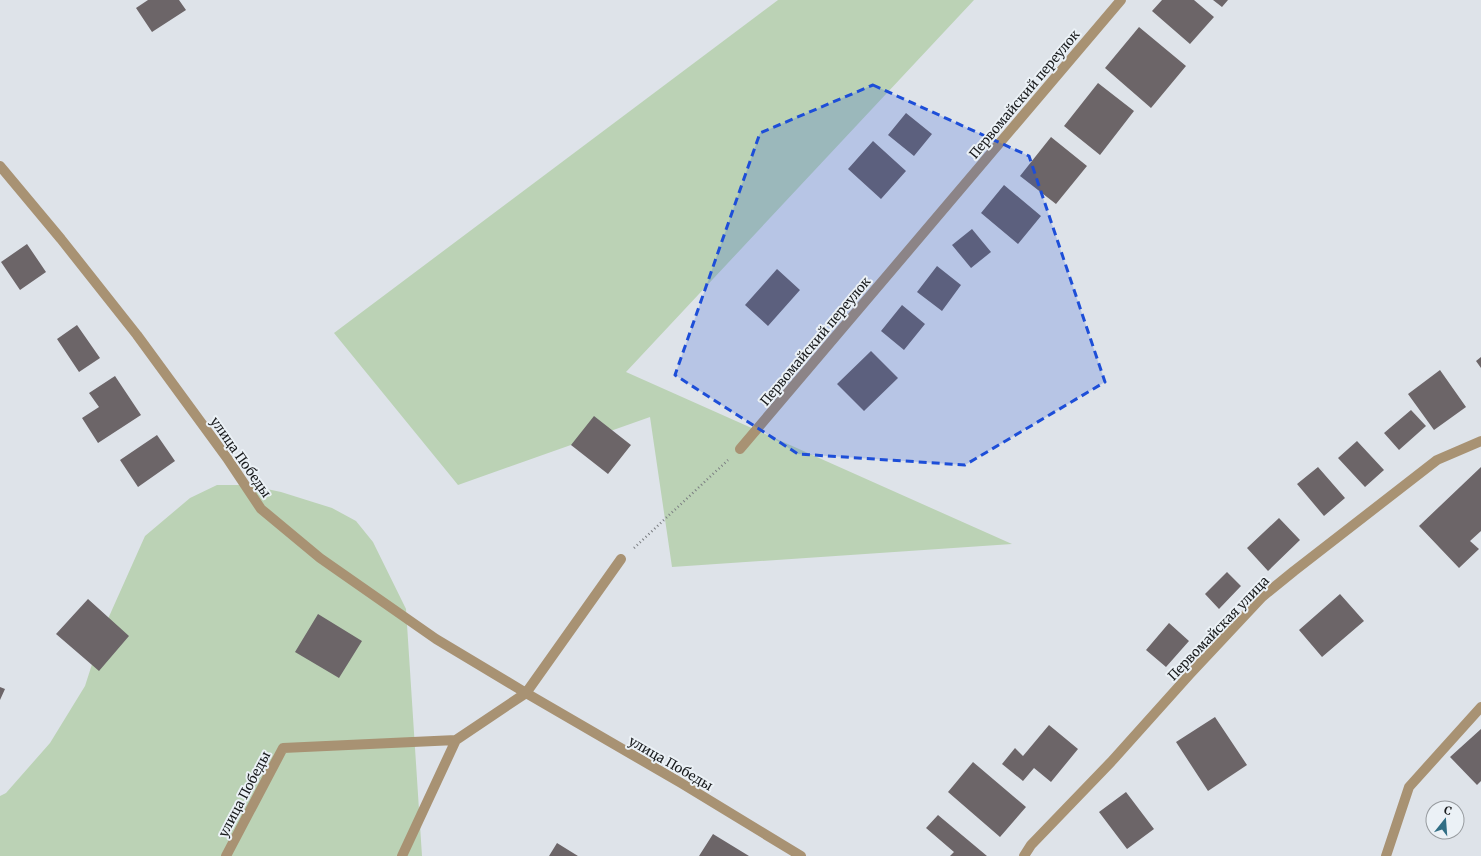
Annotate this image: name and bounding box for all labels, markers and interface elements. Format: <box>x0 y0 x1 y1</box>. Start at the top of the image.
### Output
street label: Первомайский переулок <box>965 26 1084 162</box>
street label: Первомайский переулок <box>756 273 875 409</box>
street label: улица Победы <box>206 414 275 501</box>
street label: Первомайская улица <box>1164 573 1273 684</box>
street label: улица Победы <box>625 732 716 794</box>
street label: улица Победы <box>215 748 274 840</box>
north arrow <box>1425 800 1465 840</box>
text: С <box>1442 803 1453 818</box>

